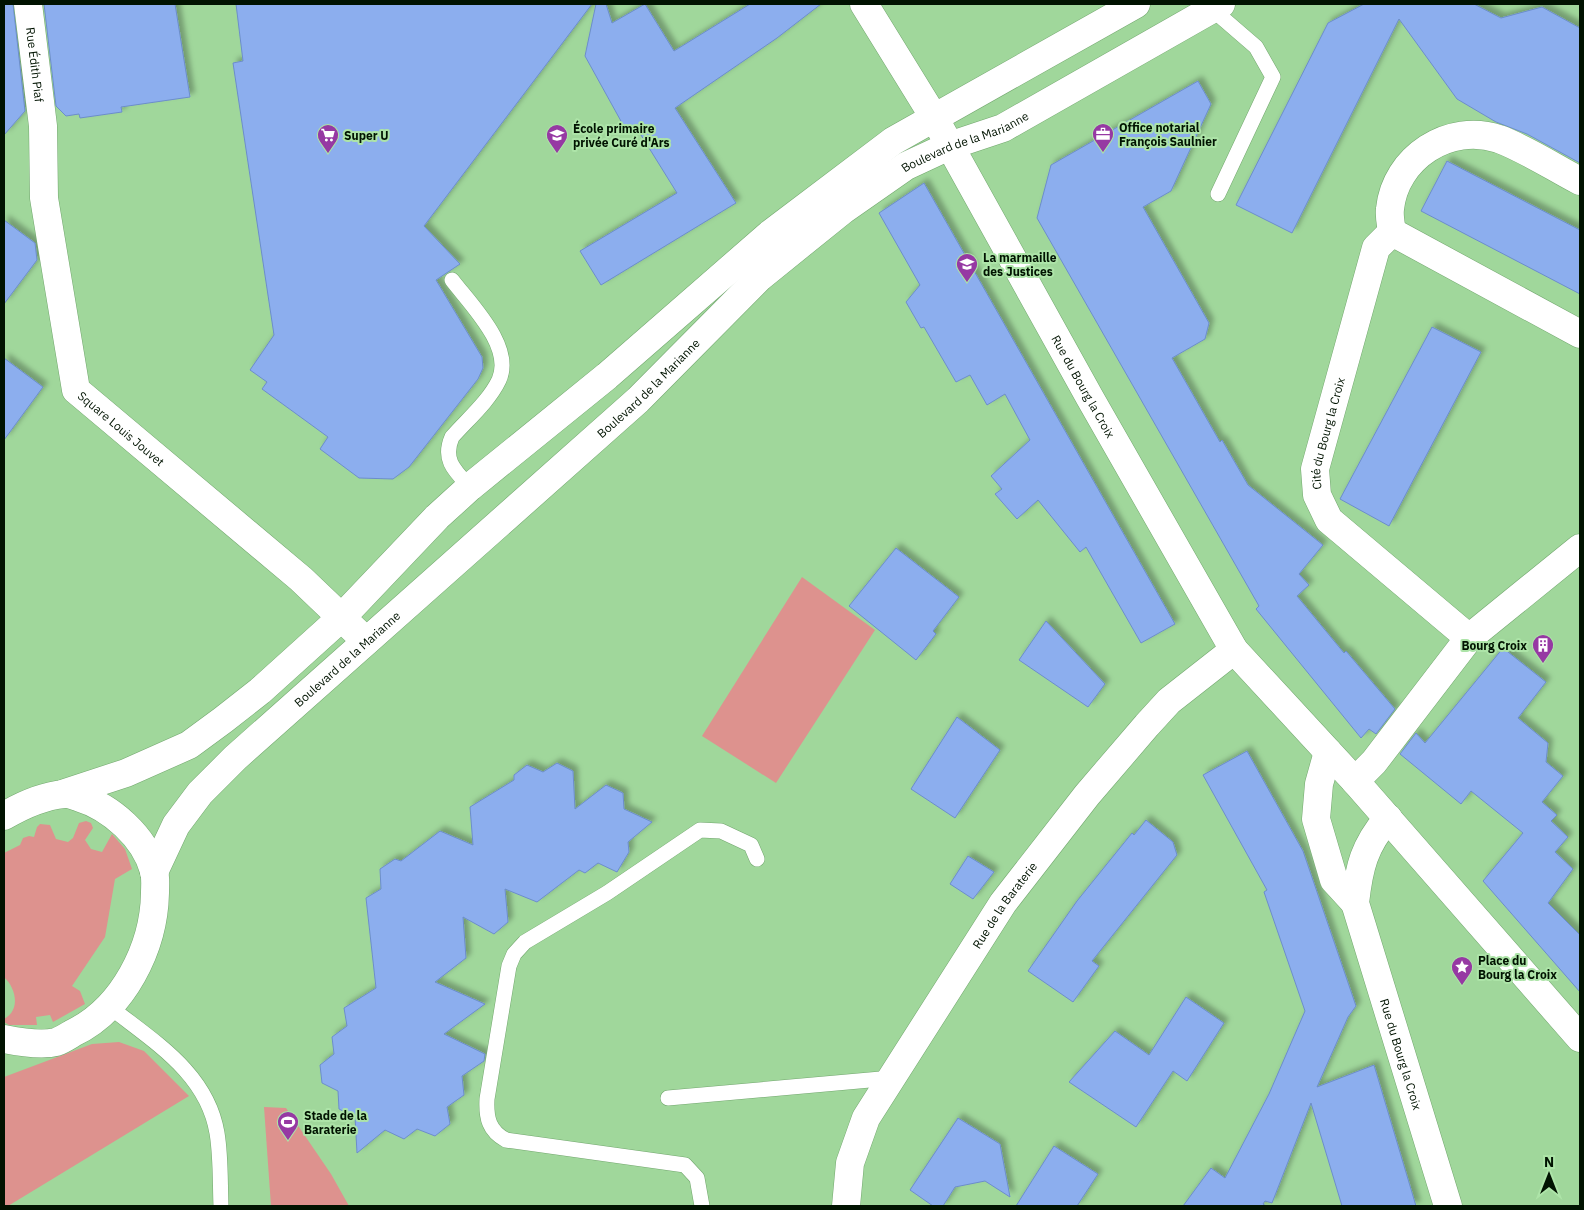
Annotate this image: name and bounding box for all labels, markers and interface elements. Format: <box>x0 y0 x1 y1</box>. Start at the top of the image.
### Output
street label: Rue Édith Piaf <box>23 26 47 103</box>
street label: Boulevard de la Marianne <box>898 108 1031 175</box>
place label: École primaire privée Curé d'Ars <box>573 120 670 150</box>
place label: Office notarial François Saulnier <box>1119 120 1217 149</box>
office icon: Office notarial François Saulnier <box>1091 122 1115 153</box>
supermarket icon: Super U <box>316 123 340 154</box>
school or university icon: École primaire privée Curé d'Ars <box>545 123 569 154</box>
place label: Super U <box>344 128 389 143</box>
place label: La marmaille des Justices <box>983 250 1057 279</box>
school or university icon: La marmaille des Justices <box>955 252 979 283</box>
street label: Rue du Bourg la Croix <box>1049 332 1119 440</box>
street label: Boulevard de la Marianne <box>594 335 703 441</box>
street label: Cité du Bourg la Croix <box>1307 376 1347 490</box>
street label: Square Louis Jouvet <box>75 388 168 469</box>
street label: Boulevard de la Marianne <box>291 607 403 710</box>
building icon: Bourg Croix <box>1531 633 1555 664</box>
place label: Bourg Croix <box>1461 638 1527 653</box>
street label: Rue de la Baraterie <box>969 858 1040 951</box>
place label: Place du Bourg la Croix <box>1478 953 1557 982</box>
place icon: Place du Bourg la Croix <box>1450 955 1474 986</box>
street label: Rue du Bourg la Croix <box>1377 997 1425 1112</box>
place label: Stade de la Baraterie <box>304 1108 367 1137</box>
sports icon: Stade de la Baraterie <box>276 1110 300 1141</box>
north arrow <box>1524 1150 1574 1200</box>
text: N <box>1544 1153 1554 1171</box>

